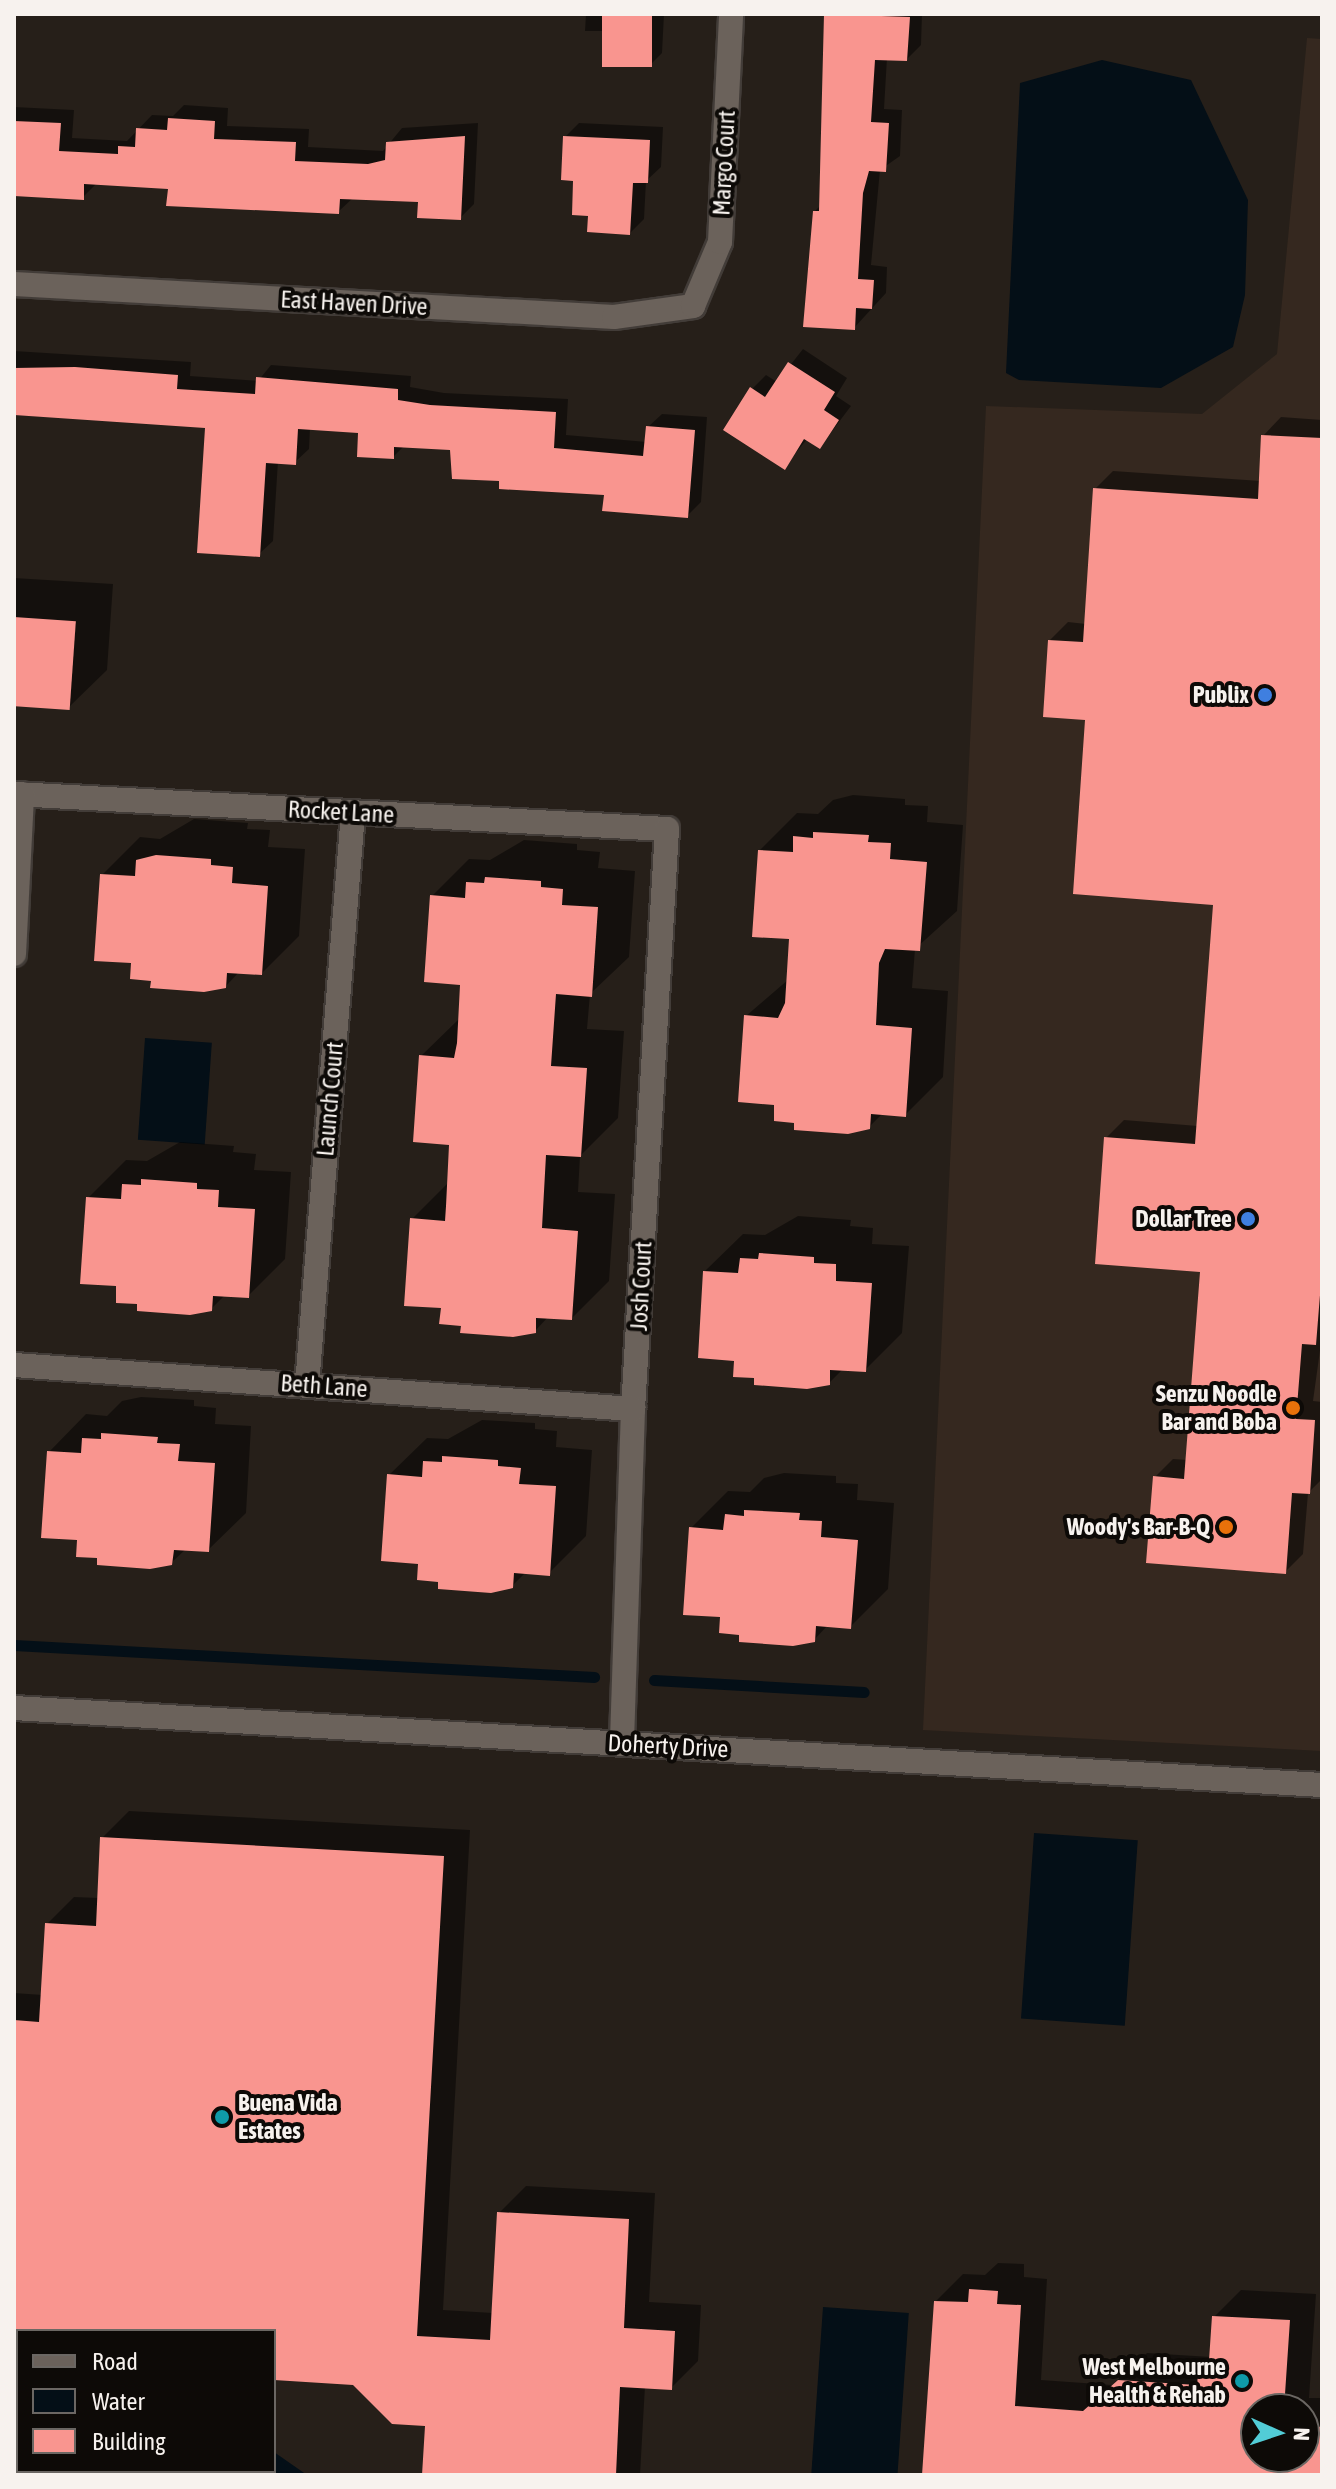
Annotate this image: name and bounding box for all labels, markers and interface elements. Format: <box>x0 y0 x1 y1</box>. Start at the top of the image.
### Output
street label: Margo Court <box>707 110 741 216</box>
street label: East Haven Drive <box>280 285 428 321</box>
place label: Publix <box>1193 681 1249 709</box>
marker: Publix <box>1256 686 1274 704</box>
street label: Rocket Lane <box>287 795 395 829</box>
street label: Launch Court <box>311 1041 349 1157</box>
place label: Dollar Tree <box>1135 1205 1232 1233</box>
marker: Dollar Tree <box>1239 1210 1257 1228</box>
street label: Josh Court <box>624 1240 658 1332</box>
street label: Beth Lane <box>280 1369 368 1403</box>
place label: Senzu Noodle Bar and Boba <box>1156 1380 1277 1436</box>
marker: Senzu Noodle Bar and Boba <box>1284 1399 1302 1417</box>
place label: Woody's Bar-B-Q <box>1067 1513 1210 1541</box>
marker: Woody's Bar-B-Q <box>1217 1518 1235 1536</box>
street label: Doherty Drive <box>607 1728 729 1764</box>
place label: Buena Vida Estates <box>238 2089 338 2145</box>
marker: Buena Vida Estates <box>213 2108 231 2126</box>
legend <box>16 2329 276 2473</box>
text: Road <box>92 2348 138 2375</box>
place label: West Melbourne Health & Rehab <box>1083 2353 1226 2409</box>
marker: West Melbourne Health & Rehab <box>1233 2372 1251 2390</box>
text: Water <box>92 2388 145 2415</box>
north arrow <box>1240 2393 1320 2473</box>
text: N <box>1289 2427 1315 2441</box>
text: Building <box>92 2428 165 2455</box>

